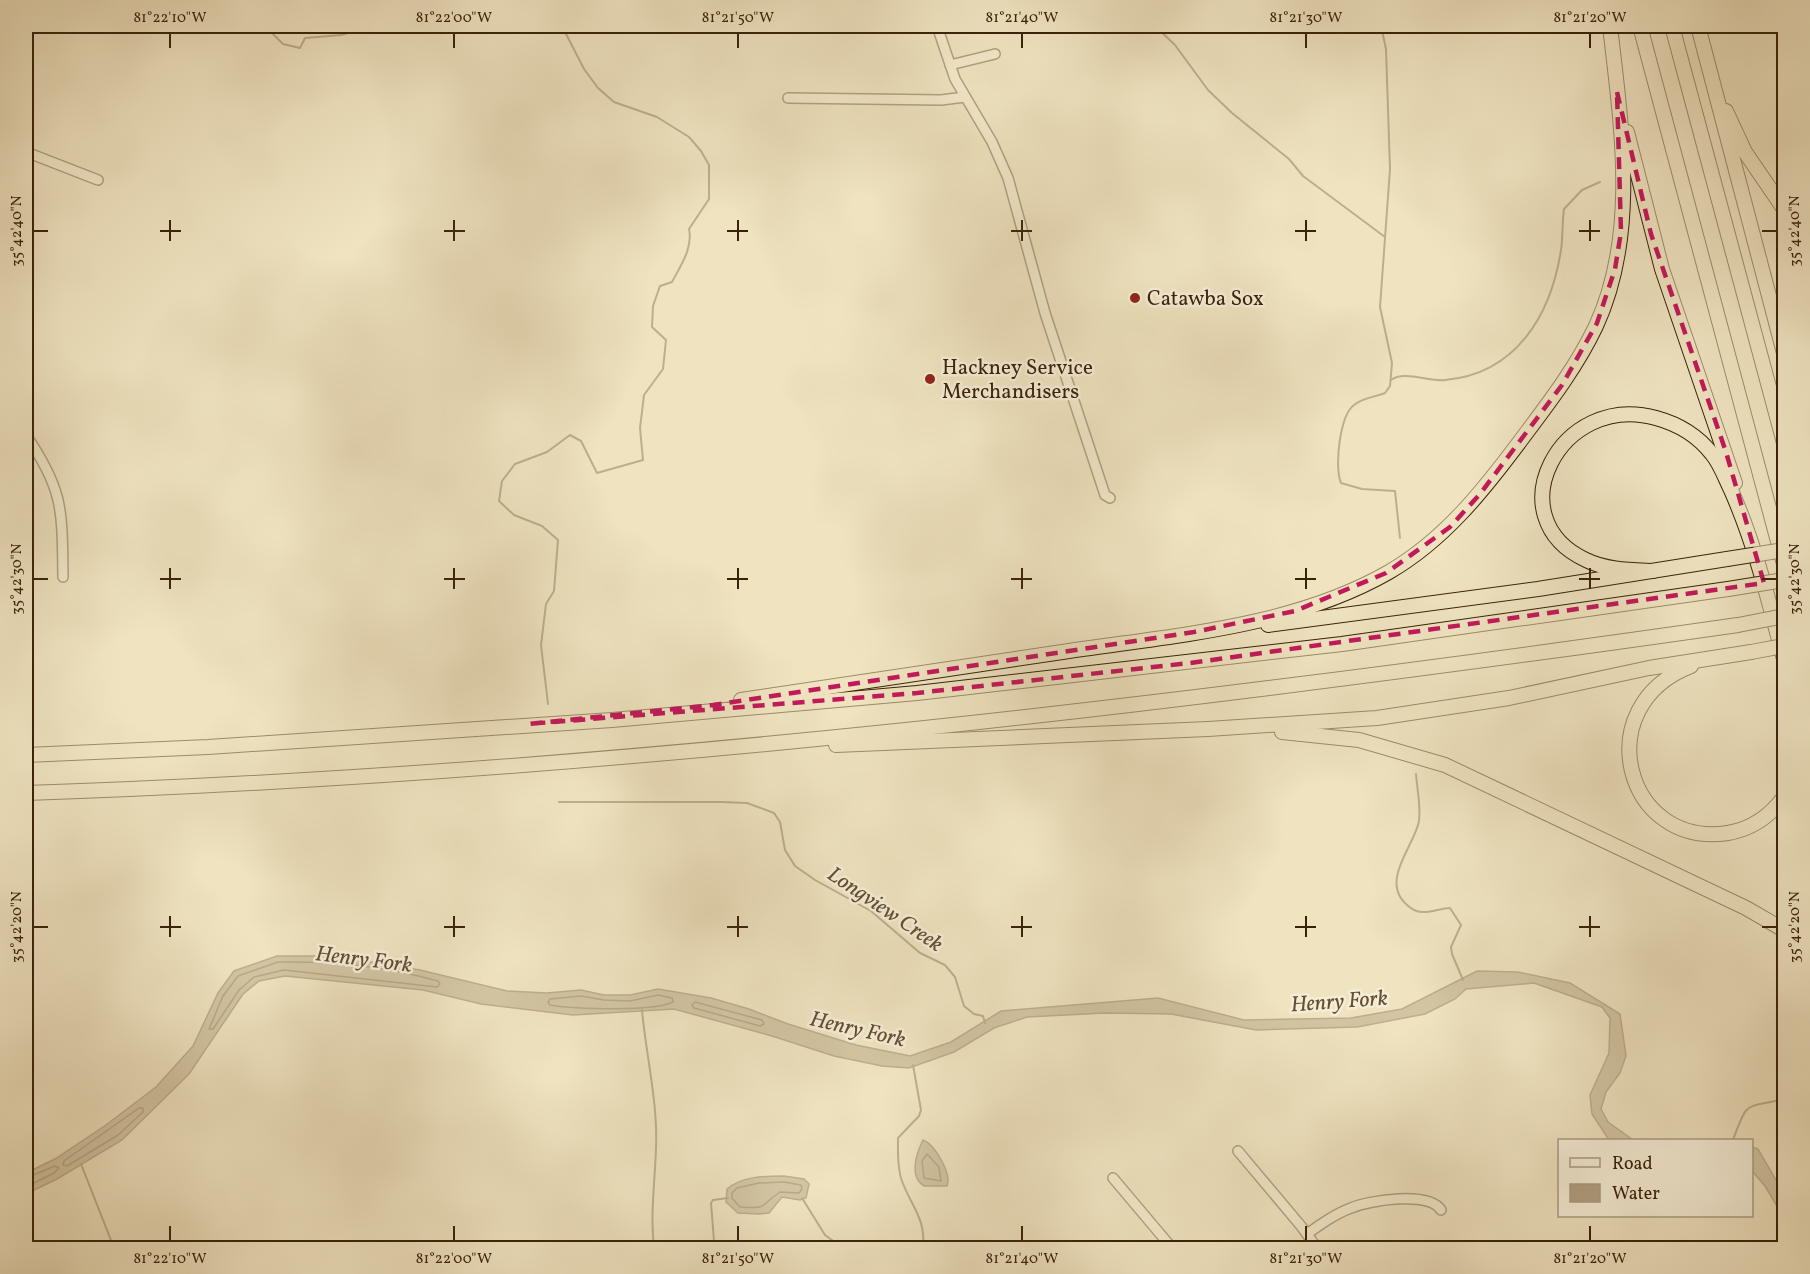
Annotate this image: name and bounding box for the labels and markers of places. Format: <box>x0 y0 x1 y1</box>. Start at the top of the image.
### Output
place label: Catawba Sox <box>1147 285 1264 314</box>
marker: Catawba Sox <box>1128 291 1142 305</box>
place label: Hackney Service Merchandisers <box>942 354 1093 407</box>
marker: Hackney Service Merchandisers <box>923 372 937 386</box>

